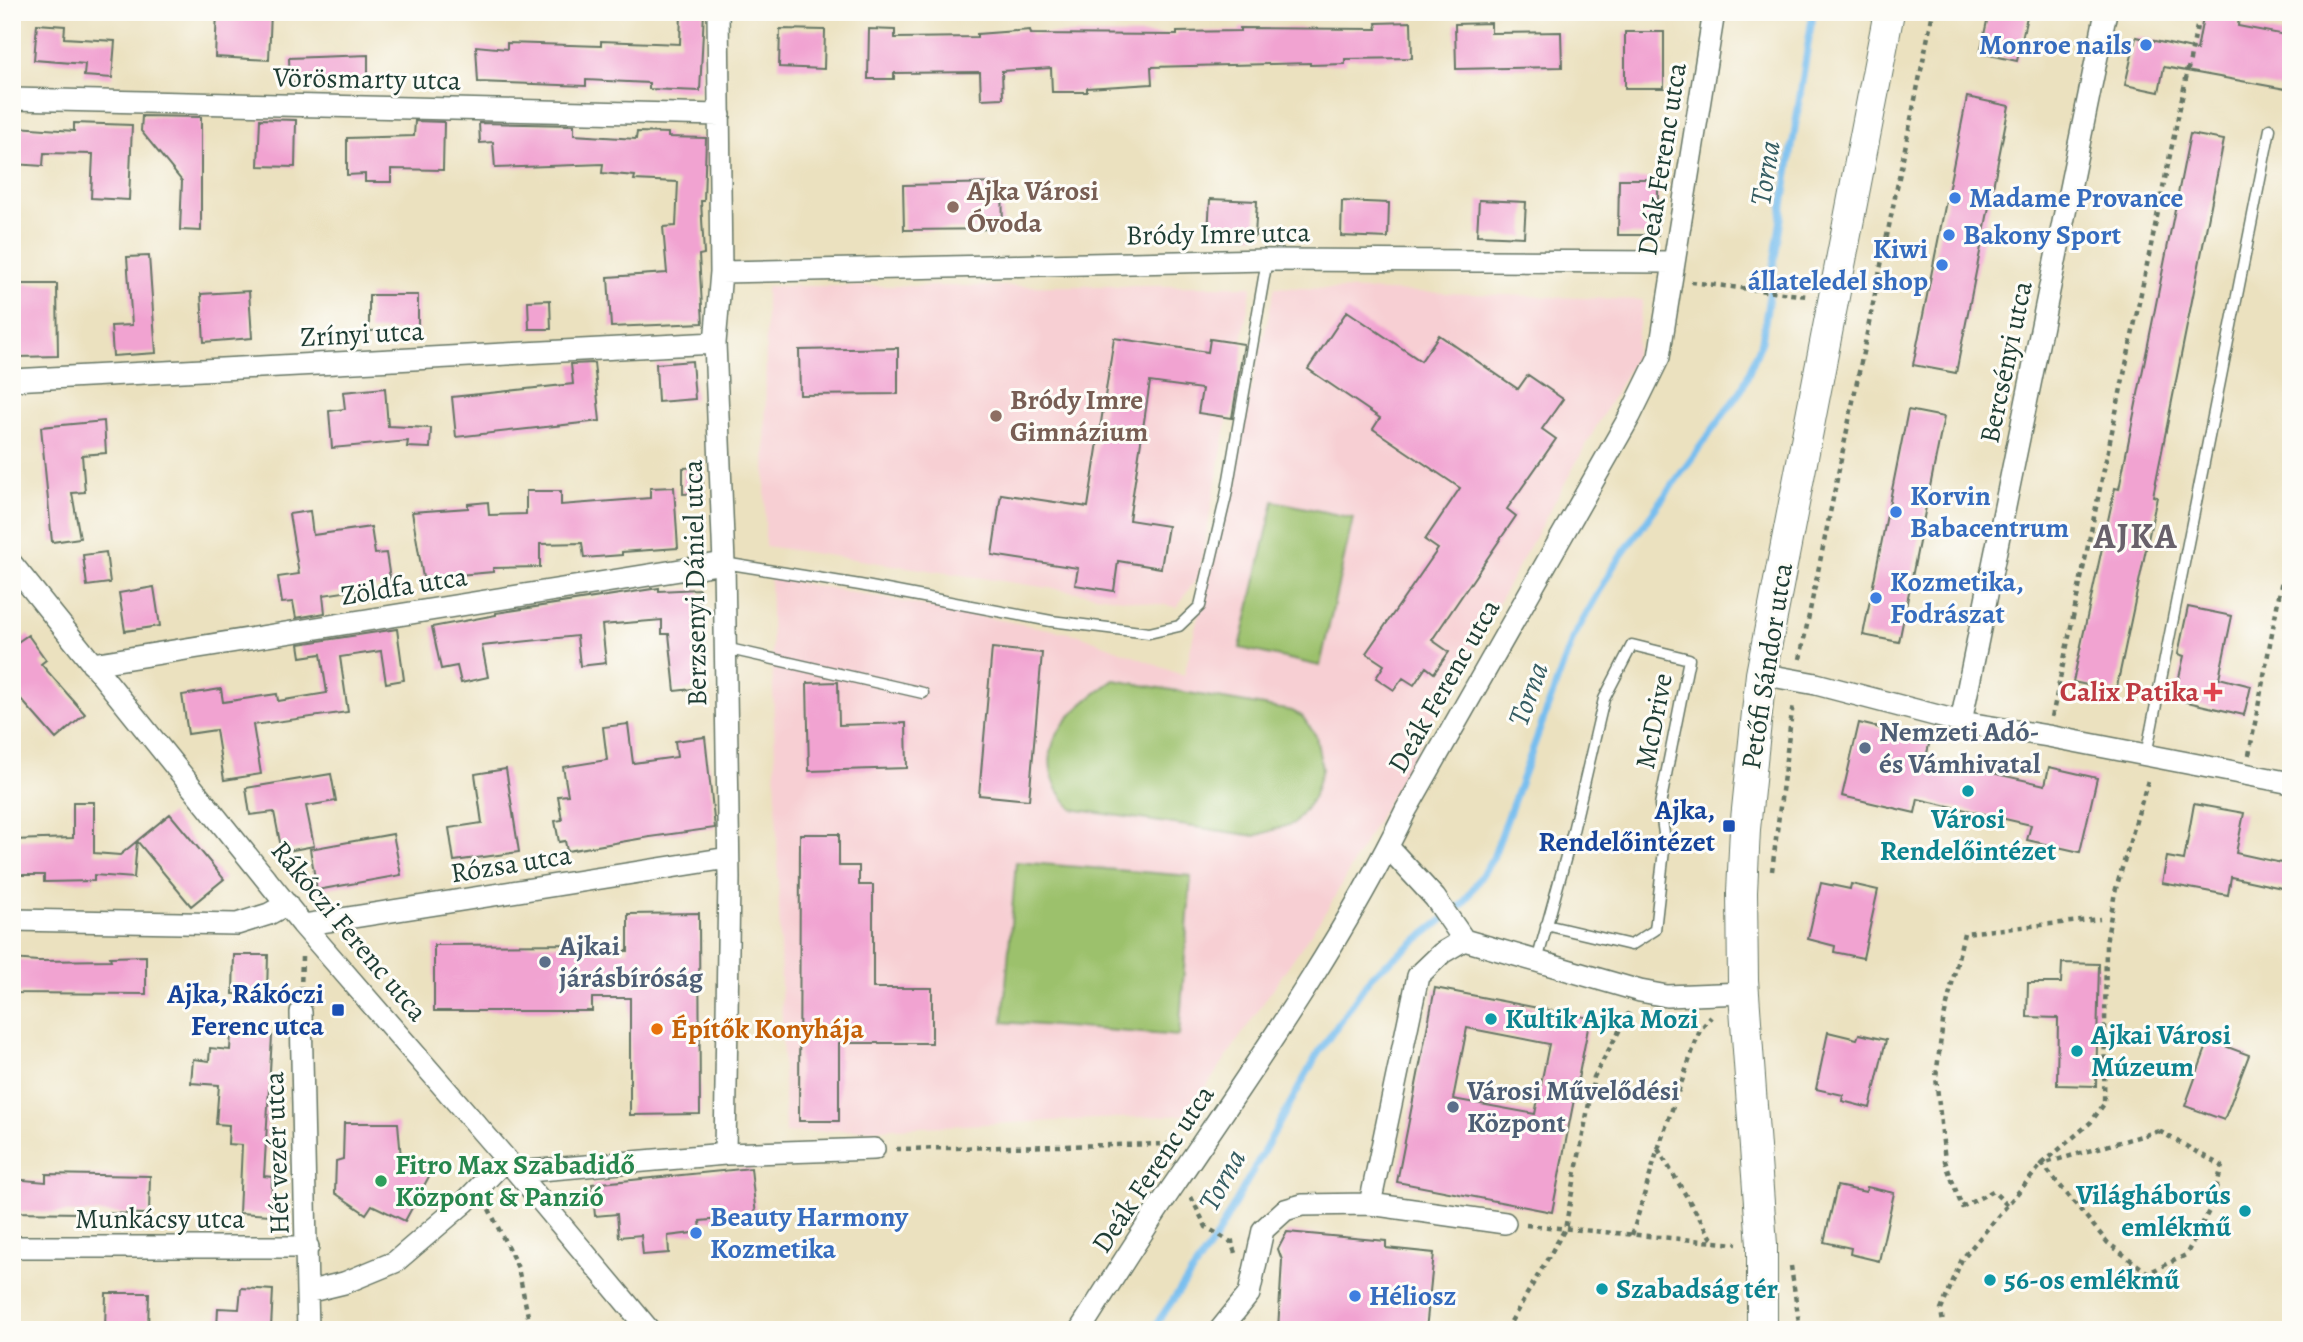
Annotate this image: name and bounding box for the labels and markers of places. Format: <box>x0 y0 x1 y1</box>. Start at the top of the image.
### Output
place label: Monroe nails <box>1979 26 2132 64</box>
marker: Monroe nails <box>2138 37 2154 53</box>
place label: Ajka Városi Óvoda <box>966 172 1099 242</box>
place label: Madame Provance <box>1969 179 2184 217</box>
marker: Madame Provance <box>1947 190 1963 206</box>
marker: Ajka Városi Óvoda <box>945 199 961 215</box>
place label: Bakony Sport <box>1963 216 2121 254</box>
marker: Bakony Sport <box>1941 227 1957 243</box>
place label: Kiwi állateledel shop <box>1748 230 1928 300</box>
marker: Kiwi állateledel shop <box>1934 257 1950 273</box>
place label: Bródy Imre Gimnázium <box>1010 381 1148 451</box>
marker: Bródy Imre Gimnázium <box>988 408 1004 424</box>
place label: Korvin Babacentrum <box>1910 477 2069 547</box>
marker: Korvin Babacentrum <box>1888 504 1904 520</box>
place label: Kozmetika, Fodrászat <box>1890 563 2024 633</box>
marker: Kozmetika, Fodrászat <box>1868 590 1884 606</box>
place label: Calix Patika <box>2060 673 2199 711</box>
marker: Calix Patika <box>2205 684 2221 700</box>
place label: Nemzeti Adó- és Vámhivatal <box>1879 713 2041 783</box>
marker: Nemzeti Adó- és Vámhivatal <box>1857 740 1873 756</box>
marker: Városi Rendelőintézet <box>1960 783 1976 799</box>
place label: Ajka, Rendelőintézet <box>1538 791 1715 861</box>
place label: Városi Rendelőintézet <box>1880 800 2056 870</box>
marker: Ajka, Rendelőintézet <box>1721 818 1737 834</box>
place label: Ajkai járásbíróság <box>558 927 704 997</box>
marker: Ajkai járásbíróság <box>537 954 553 970</box>
place label: Ajka, Rákóczi Ferenc utca <box>166 975 324 1045</box>
place label: Kultik Ajka Mozi <box>1505 1000 1698 1038</box>
marker: Ajka, Rákóczi Ferenc utca <box>330 1002 346 1018</box>
place label: Építők Konyhája <box>671 1010 864 1048</box>
marker: Kultik Ajka Mozi <box>1483 1011 1499 1027</box>
place label: Ajkai Városi Múzeum <box>2090 1016 2231 1086</box>
marker: Építők Konyhája <box>649 1021 665 1037</box>
marker: Ajkai Városi Múzeum <box>2069 1043 2085 1059</box>
place label: Városi Művelődési Központ <box>1466 1072 1679 1142</box>
marker: Városi Művelődési Központ <box>1445 1099 1461 1115</box>
place label: Fitro Max Szabadidő Központ & Panzió <box>395 1146 635 1216</box>
marker: Fitro Max Szabadidő Központ & Panzió <box>373 1173 389 1189</box>
place label: Világháborús emlékmű <box>2075 1176 2232 1246</box>
place label: Beauty Harmony Kozmetika <box>710 1198 909 1268</box>
marker: Világháborús emlékmű <box>2237 1203 2253 1219</box>
marker: Beauty Harmony Kozmetika <box>688 1225 704 1241</box>
place label: 56-os emlékmű <box>2004 1261 2180 1299</box>
place label: Szabadság tér <box>1616 1270 1779 1308</box>
marker: 56-os emlékmű <box>1982 1272 1998 1288</box>
place label: Héliosz <box>1369 1277 1457 1315</box>
marker: Szabadság tér <box>1594 1281 1610 1297</box>
marker: Héliosz <box>1347 1288 1363 1304</box>

